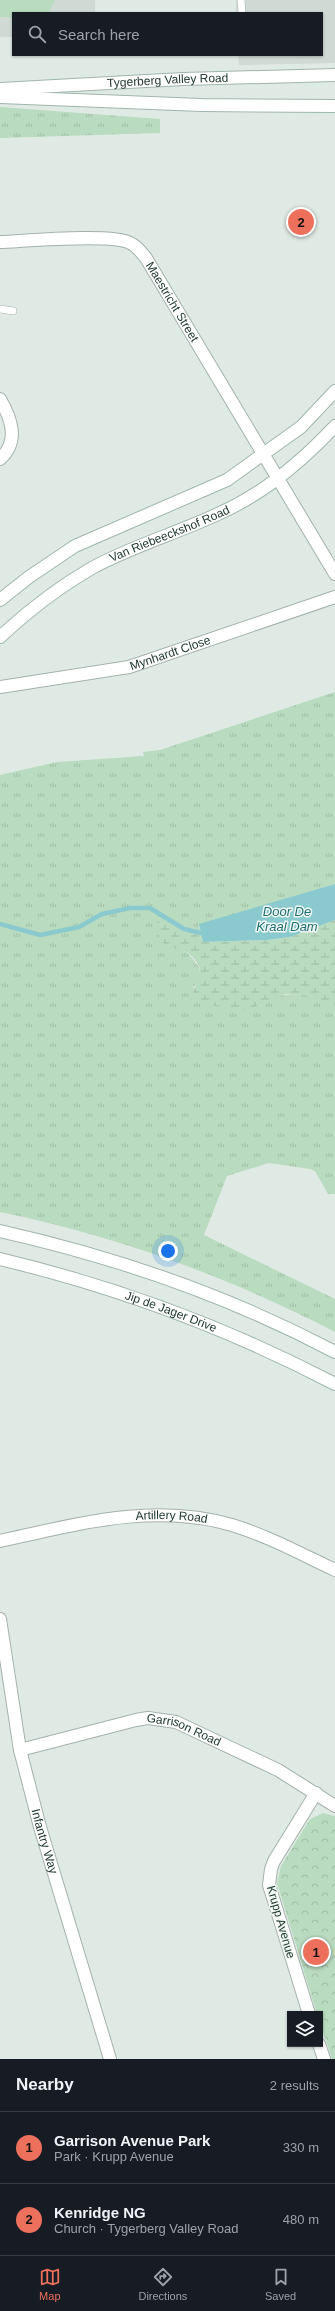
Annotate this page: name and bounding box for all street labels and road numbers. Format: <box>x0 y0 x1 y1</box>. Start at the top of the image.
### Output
street label: Tygerberg Valley Road <box>107 71 229 90</box>
street label: Maestricht Street <box>143 259 202 345</box>
street label: Van Riebeeckshof Road <box>107 503 232 565</box>
street label: Mynhardt Close <box>128 633 213 673</box>
street label: Jip de Jager Drive <box>123 1288 219 1335</box>
street label: Artillery Road <box>135 1508 209 1526</box>
street label: Garrison Road <box>146 1711 223 1749</box>
street label: Infantry Way <box>29 1807 61 1875</box>
street label: Krupp Avenue <box>264 1884 298 1960</box>

